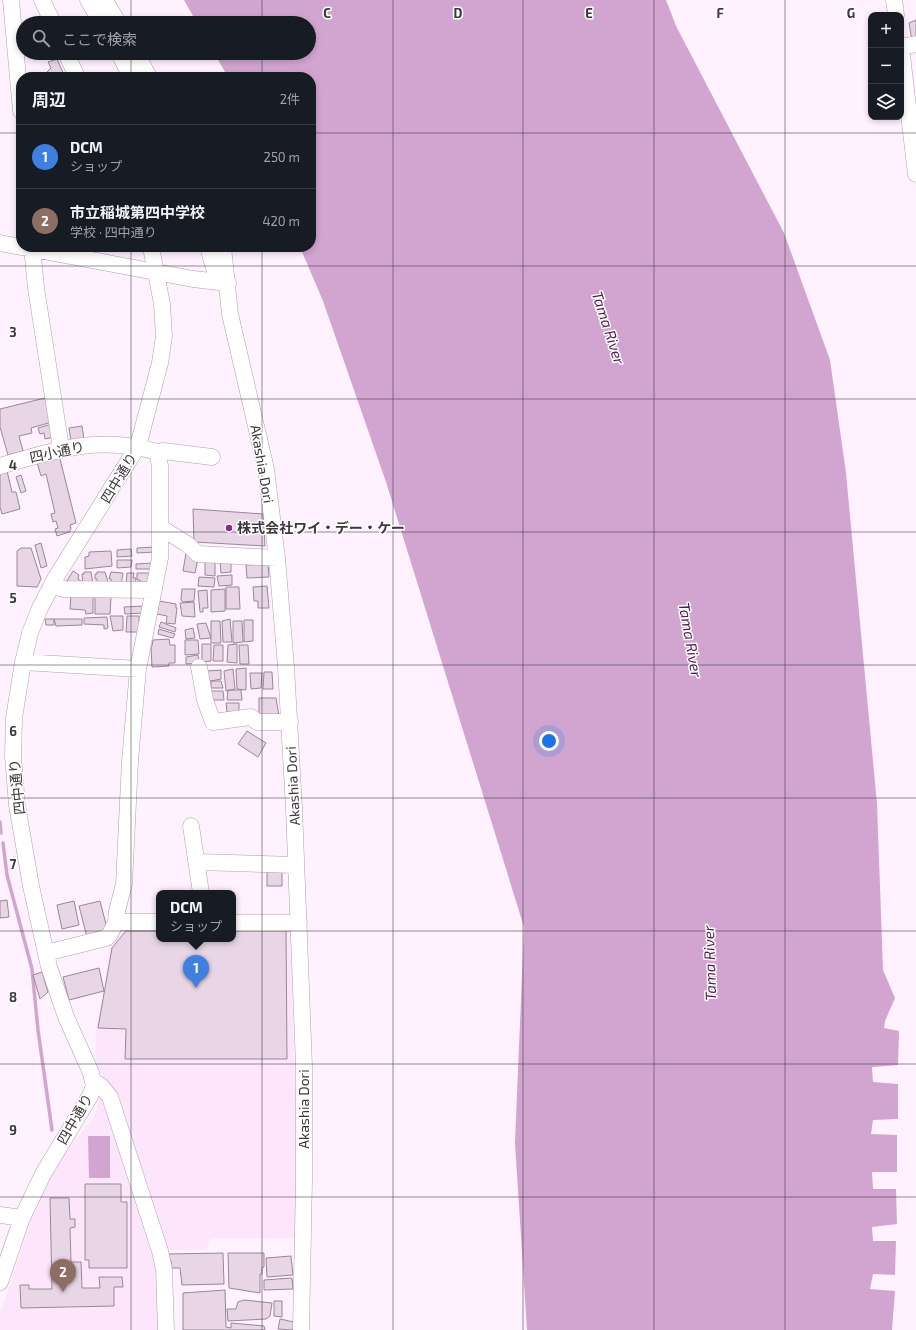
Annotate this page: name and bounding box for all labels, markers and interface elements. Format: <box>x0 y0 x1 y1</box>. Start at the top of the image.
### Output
text: C <box>323 5 331 21</box>
text: D <box>454 5 463 21</box>
text: E <box>585 5 593 21</box>
text: F <box>716 5 724 21</box>
text: G <box>847 5 855 21</box>
map controls <box>868 12 904 120</box>
button: + <box>868 12 904 48</box>
search box <box>16 16 316 60</box>
icon: search <box>30 27 52 49</box>
text: ここで検索 <box>62 30 137 48</box>
button: − <box>868 48 904 84</box>
button: layers <box>868 84 904 120</box>
text: 周辺 <box>32 89 66 109</box>
text: 2件 <box>280 91 300 107</box>
text: DCM <box>70 138 103 156</box>
text: 1 <box>42 149 48 165</box>
text: 250 m <box>264 149 300 165</box>
text: ショップ <box>70 158 122 174</box>
text: 市立稲城第四中学校 <box>70 203 205 221</box>
text: 2 <box>41 213 49 229</box>
text: 420 m <box>263 213 300 229</box>
text: 学校 · 四中通り <box>70 224 157 240</box>
water label: Tama River <box>589 289 630 367</box>
text: 3 <box>9 324 17 340</box>
street label: Akashia Dori <box>247 423 278 504</box>
street label: 四小通り <box>28 437 86 466</box>
street label: 四中通り <box>97 449 140 506</box>
text: 4 <box>9 457 17 473</box>
place label: 株式会社ワイ・デー・ケー <box>237 519 405 536</box>
marker: 株式会社ワイ・デー・ケー <box>224 523 234 533</box>
text: 5 <box>9 590 17 606</box>
water label: Tama River <box>676 601 707 680</box>
text: 6 <box>9 723 17 739</box>
your location <box>539 731 559 751</box>
street label: Akashia Dori <box>282 746 303 826</box>
street label: 四中通り <box>5 758 28 816</box>
text: 7 <box>10 856 17 872</box>
popup <box>156 890 236 942</box>
text: DCM <box>170 898 203 916</box>
text: ショップ <box>170 918 222 934</box>
water label: Tama River <box>699 924 719 1001</box>
pin: 1 <box>183 955 209 988</box>
text: 8 <box>9 989 17 1005</box>
street label: Akashia Dori <box>295 1069 312 1149</box>
street label: 四中通り <box>53 1090 96 1147</box>
text: 9 <box>9 1122 17 1138</box>
pin: 2 <box>50 1259 76 1292</box>

